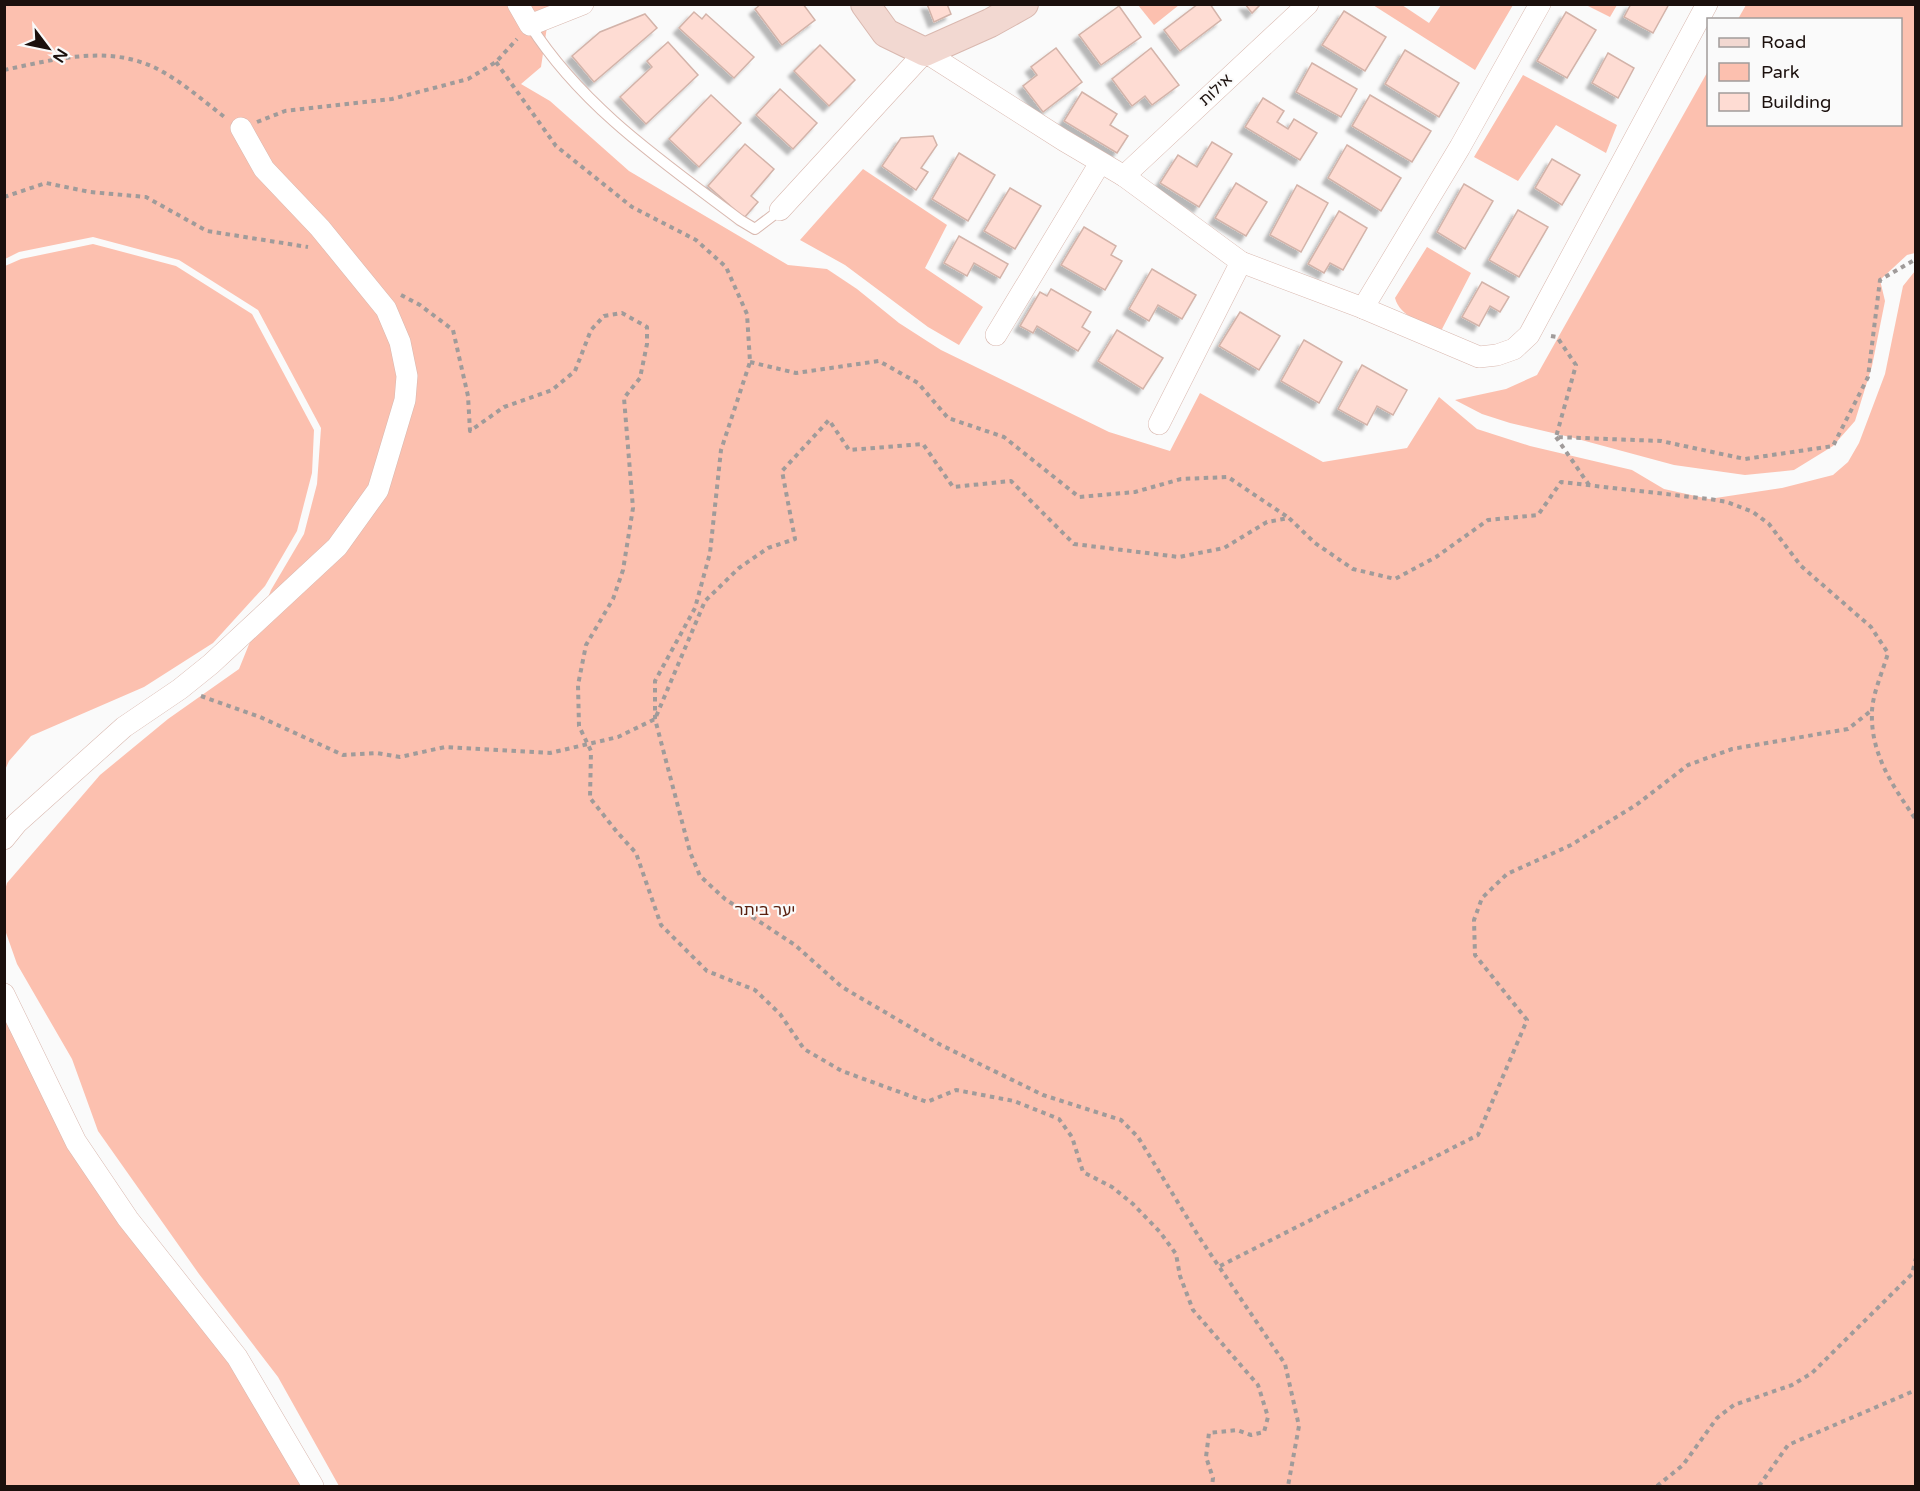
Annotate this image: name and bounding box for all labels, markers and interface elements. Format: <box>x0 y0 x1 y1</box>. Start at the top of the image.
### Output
north arrow <box>18 18 78 78</box>
legend <box>1707 18 1902 126</box>
text: Road <box>1761 31 1806 53</box>
text: N <box>48 45 72 66</box>
text: Park <box>1761 61 1800 83</box>
street label: אילות <box>1195 69 1237 110</box>
text: Building <box>1761 91 1831 113</box>
park label: יער ביתר <box>735 900 795 920</box>

